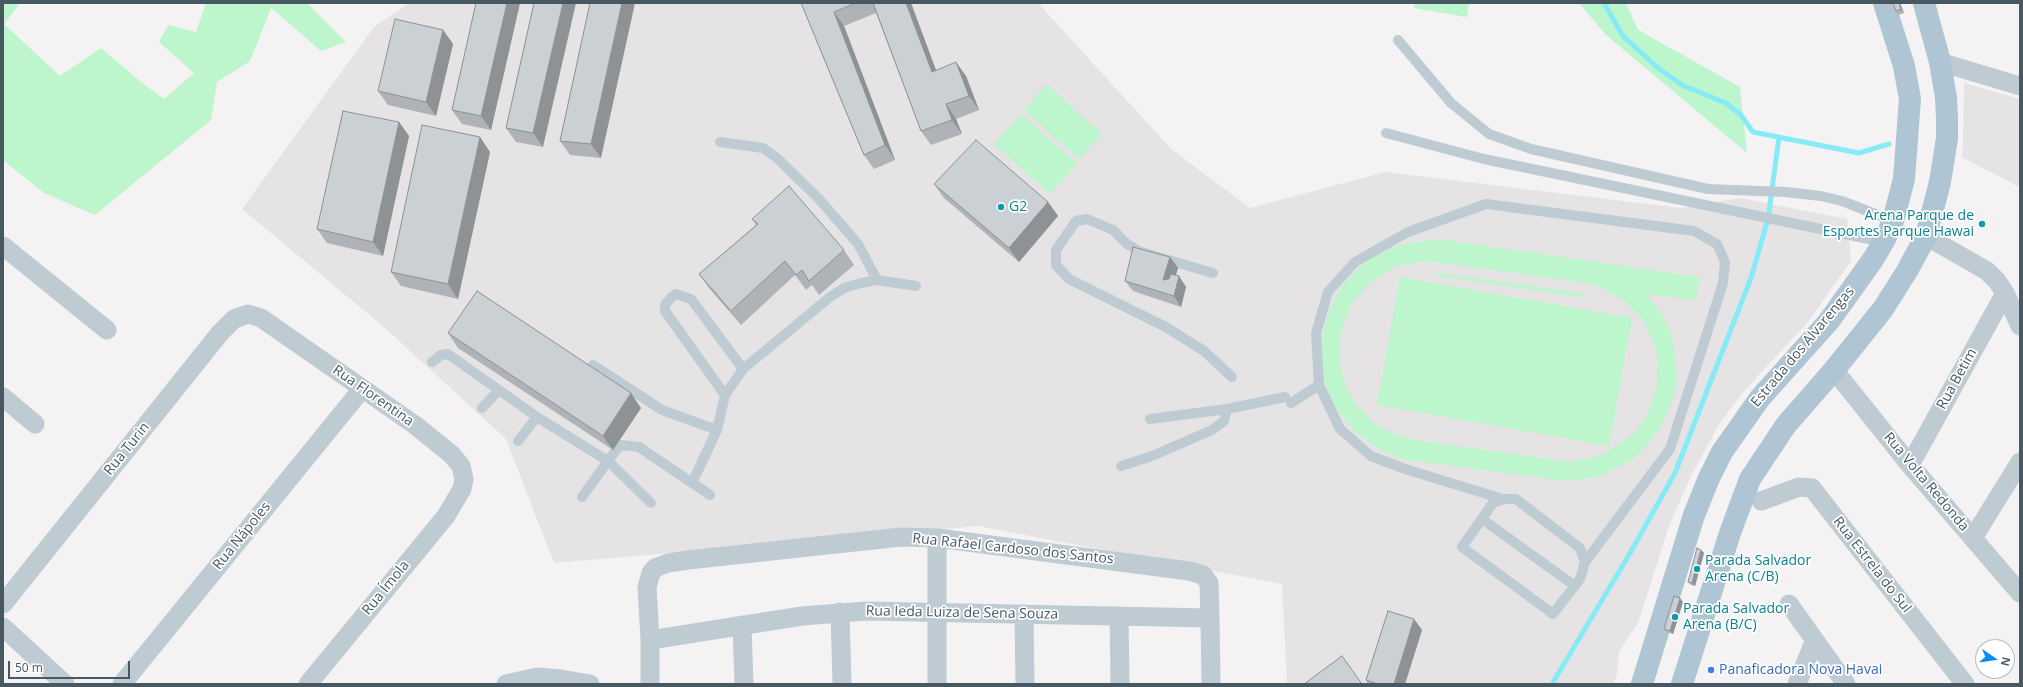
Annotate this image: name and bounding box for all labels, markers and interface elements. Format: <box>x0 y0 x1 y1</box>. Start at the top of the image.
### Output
place label: G2 <box>1009 199 1027 215</box>
marker: G2 <box>996 202 1006 212</box>
place label: Arena Parque de Esportes Parque Hawai <box>1823 208 1974 240</box>
marker: Arena Parque de Esportes Parque Hawai <box>1977 219 1987 229</box>
street label: Estrada dos Alvarengas <box>1748 284 1858 410</box>
street label: Rua Betim <box>1933 346 1981 412</box>
street label: Rua Florentina <box>329 362 417 430</box>
street label: Rua Turin <box>101 419 153 479</box>
street label: Rua Volta Redonda <box>1880 429 1972 535</box>
street label: Rua Nápoles <box>210 499 274 573</box>
street label: Rua Estrela do Sul <box>1829 514 1915 616</box>
street label: Rua Rafael Cardoso dos Santos <box>912 530 1114 568</box>
place label: Parada Salvador Arena (C/B) <box>1705 553 1811 586</box>
street label: Rua Ímola <box>359 557 413 619</box>
marker: Parada Salvador Arena (C/B) <box>1692 564 1702 574</box>
place label: Parada Salvador Arena (B/C) <box>1683 601 1789 634</box>
street label: Rua Ieda Luiza de Sena Souza <box>866 603 1058 623</box>
marker: Parada Salvador Arena (B/C) <box>1670 612 1680 622</box>
north arrow <box>1975 639 2015 679</box>
scale bar <box>10 653 132 679</box>
text: N <box>1998 656 2015 668</box>
text: 50 m <box>15 659 43 676</box>
place label: Panaficadora Nova Havai <box>1719 662 1882 678</box>
marker: Panaficadora Nova Havai <box>1706 665 1716 675</box>

